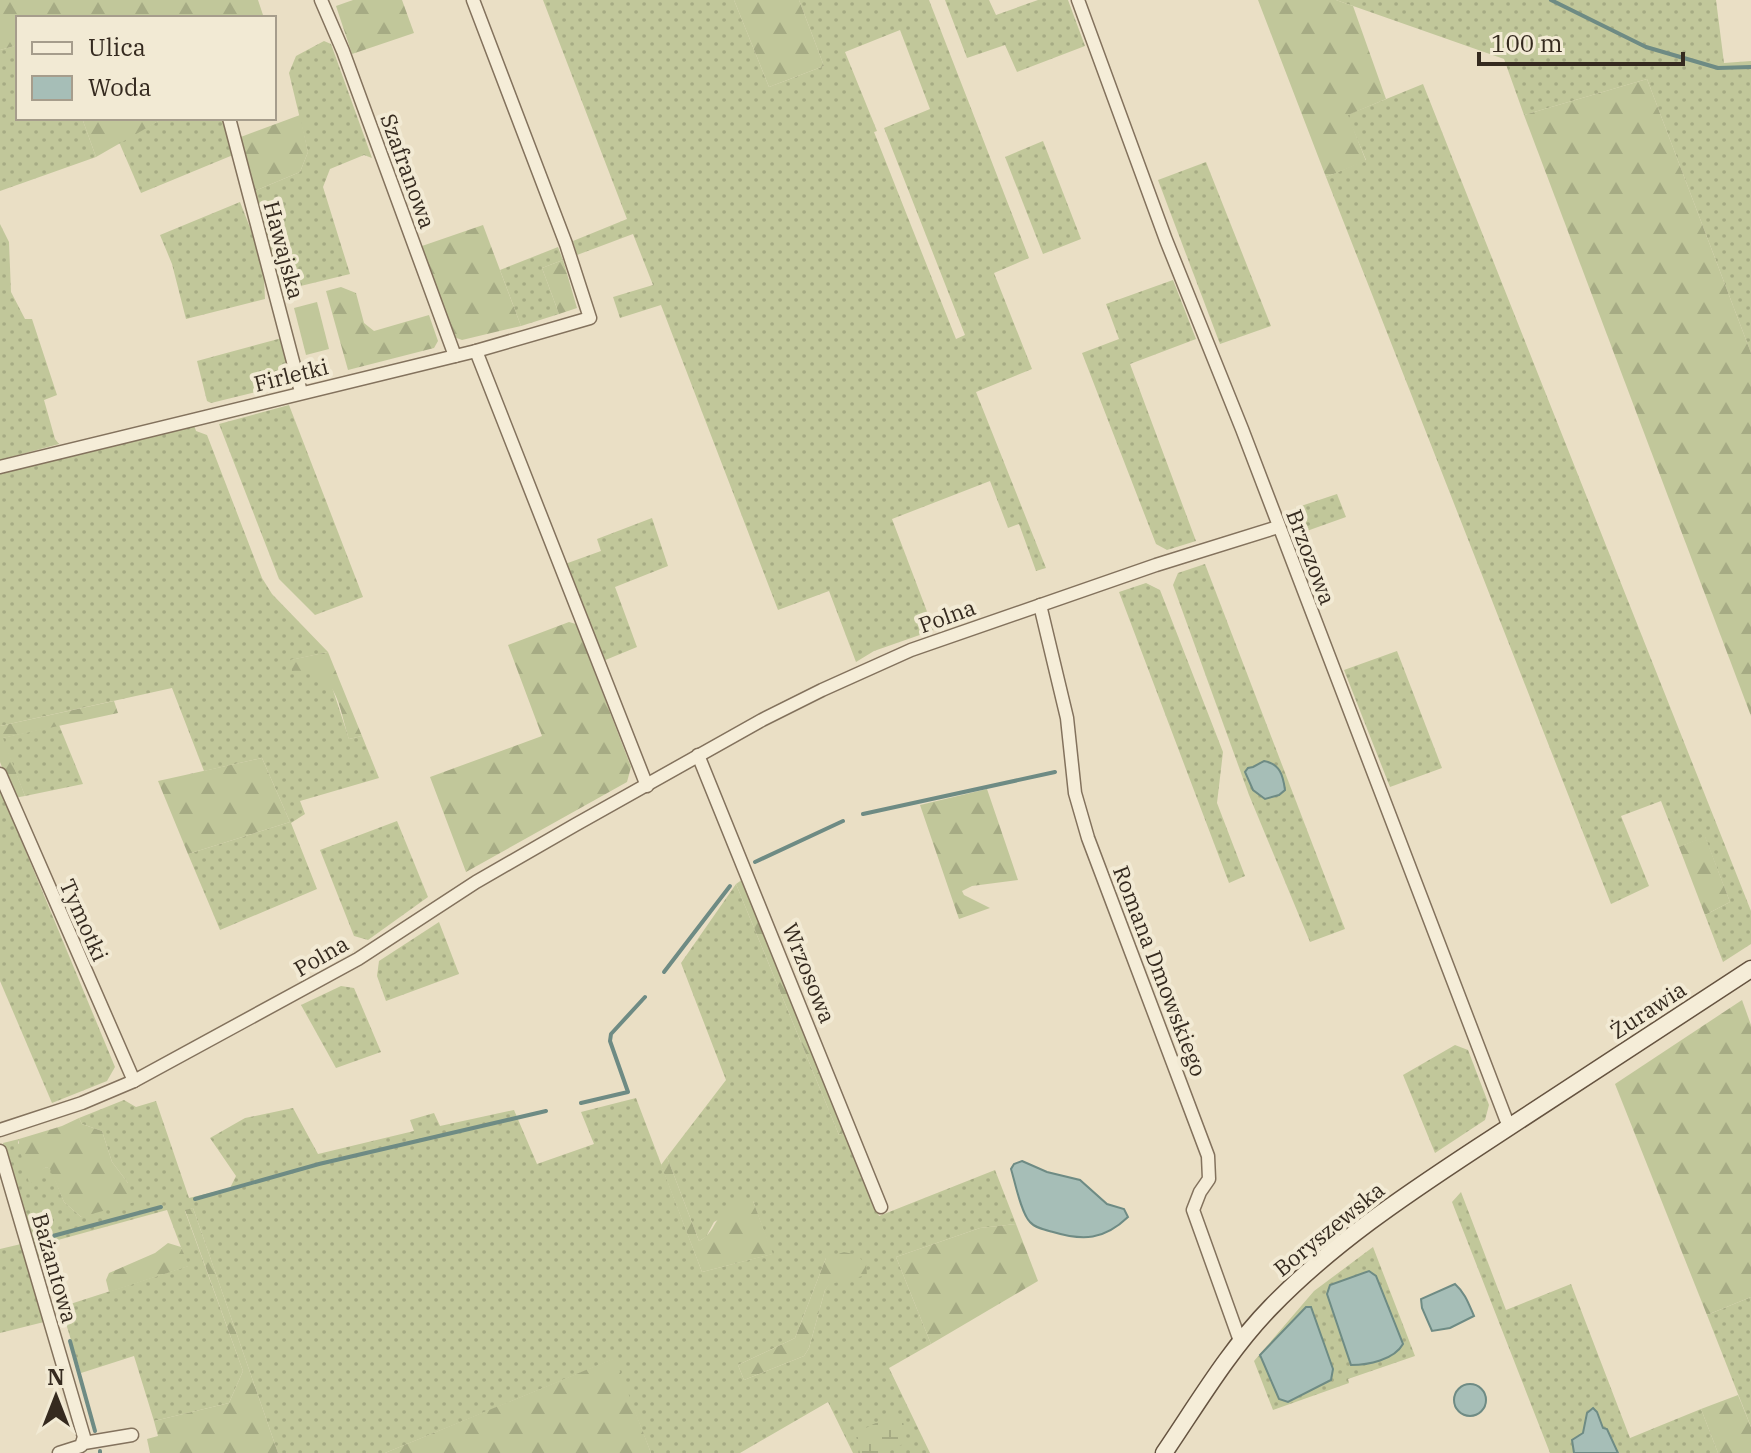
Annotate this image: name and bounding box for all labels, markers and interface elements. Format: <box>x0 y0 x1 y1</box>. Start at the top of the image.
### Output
legend <box>16 16 276 120</box>
scale bar <box>1479 16 1683 66</box>
text: 100 m <box>1491 27 1563 59</box>
text: Ulica <box>88 31 146 63</box>
text: Woda <box>88 71 152 103</box>
street label: Szafranowa <box>374 109 443 232</box>
street label: Hawajska <box>257 198 311 302</box>
street label: Firletki <box>251 351 331 398</box>
street label: Brzozowa <box>1280 505 1343 609</box>
street label: Polna <box>914 592 979 639</box>
street label: Romana Dmowskiego <box>1107 861 1214 1080</box>
street label: Tymotki <box>53 874 115 966</box>
street label: Wrzosowa <box>776 918 843 1027</box>
street label: Polna <box>288 928 353 983</box>
street label: Żurawia <box>1604 974 1691 1045</box>
street label: Boryszewska <box>1267 1175 1390 1282</box>
street label: Bażantowa <box>26 1210 85 1326</box>
north arrow <box>16 1357 96 1437</box>
text: N <box>47 1362 65 1391</box>

